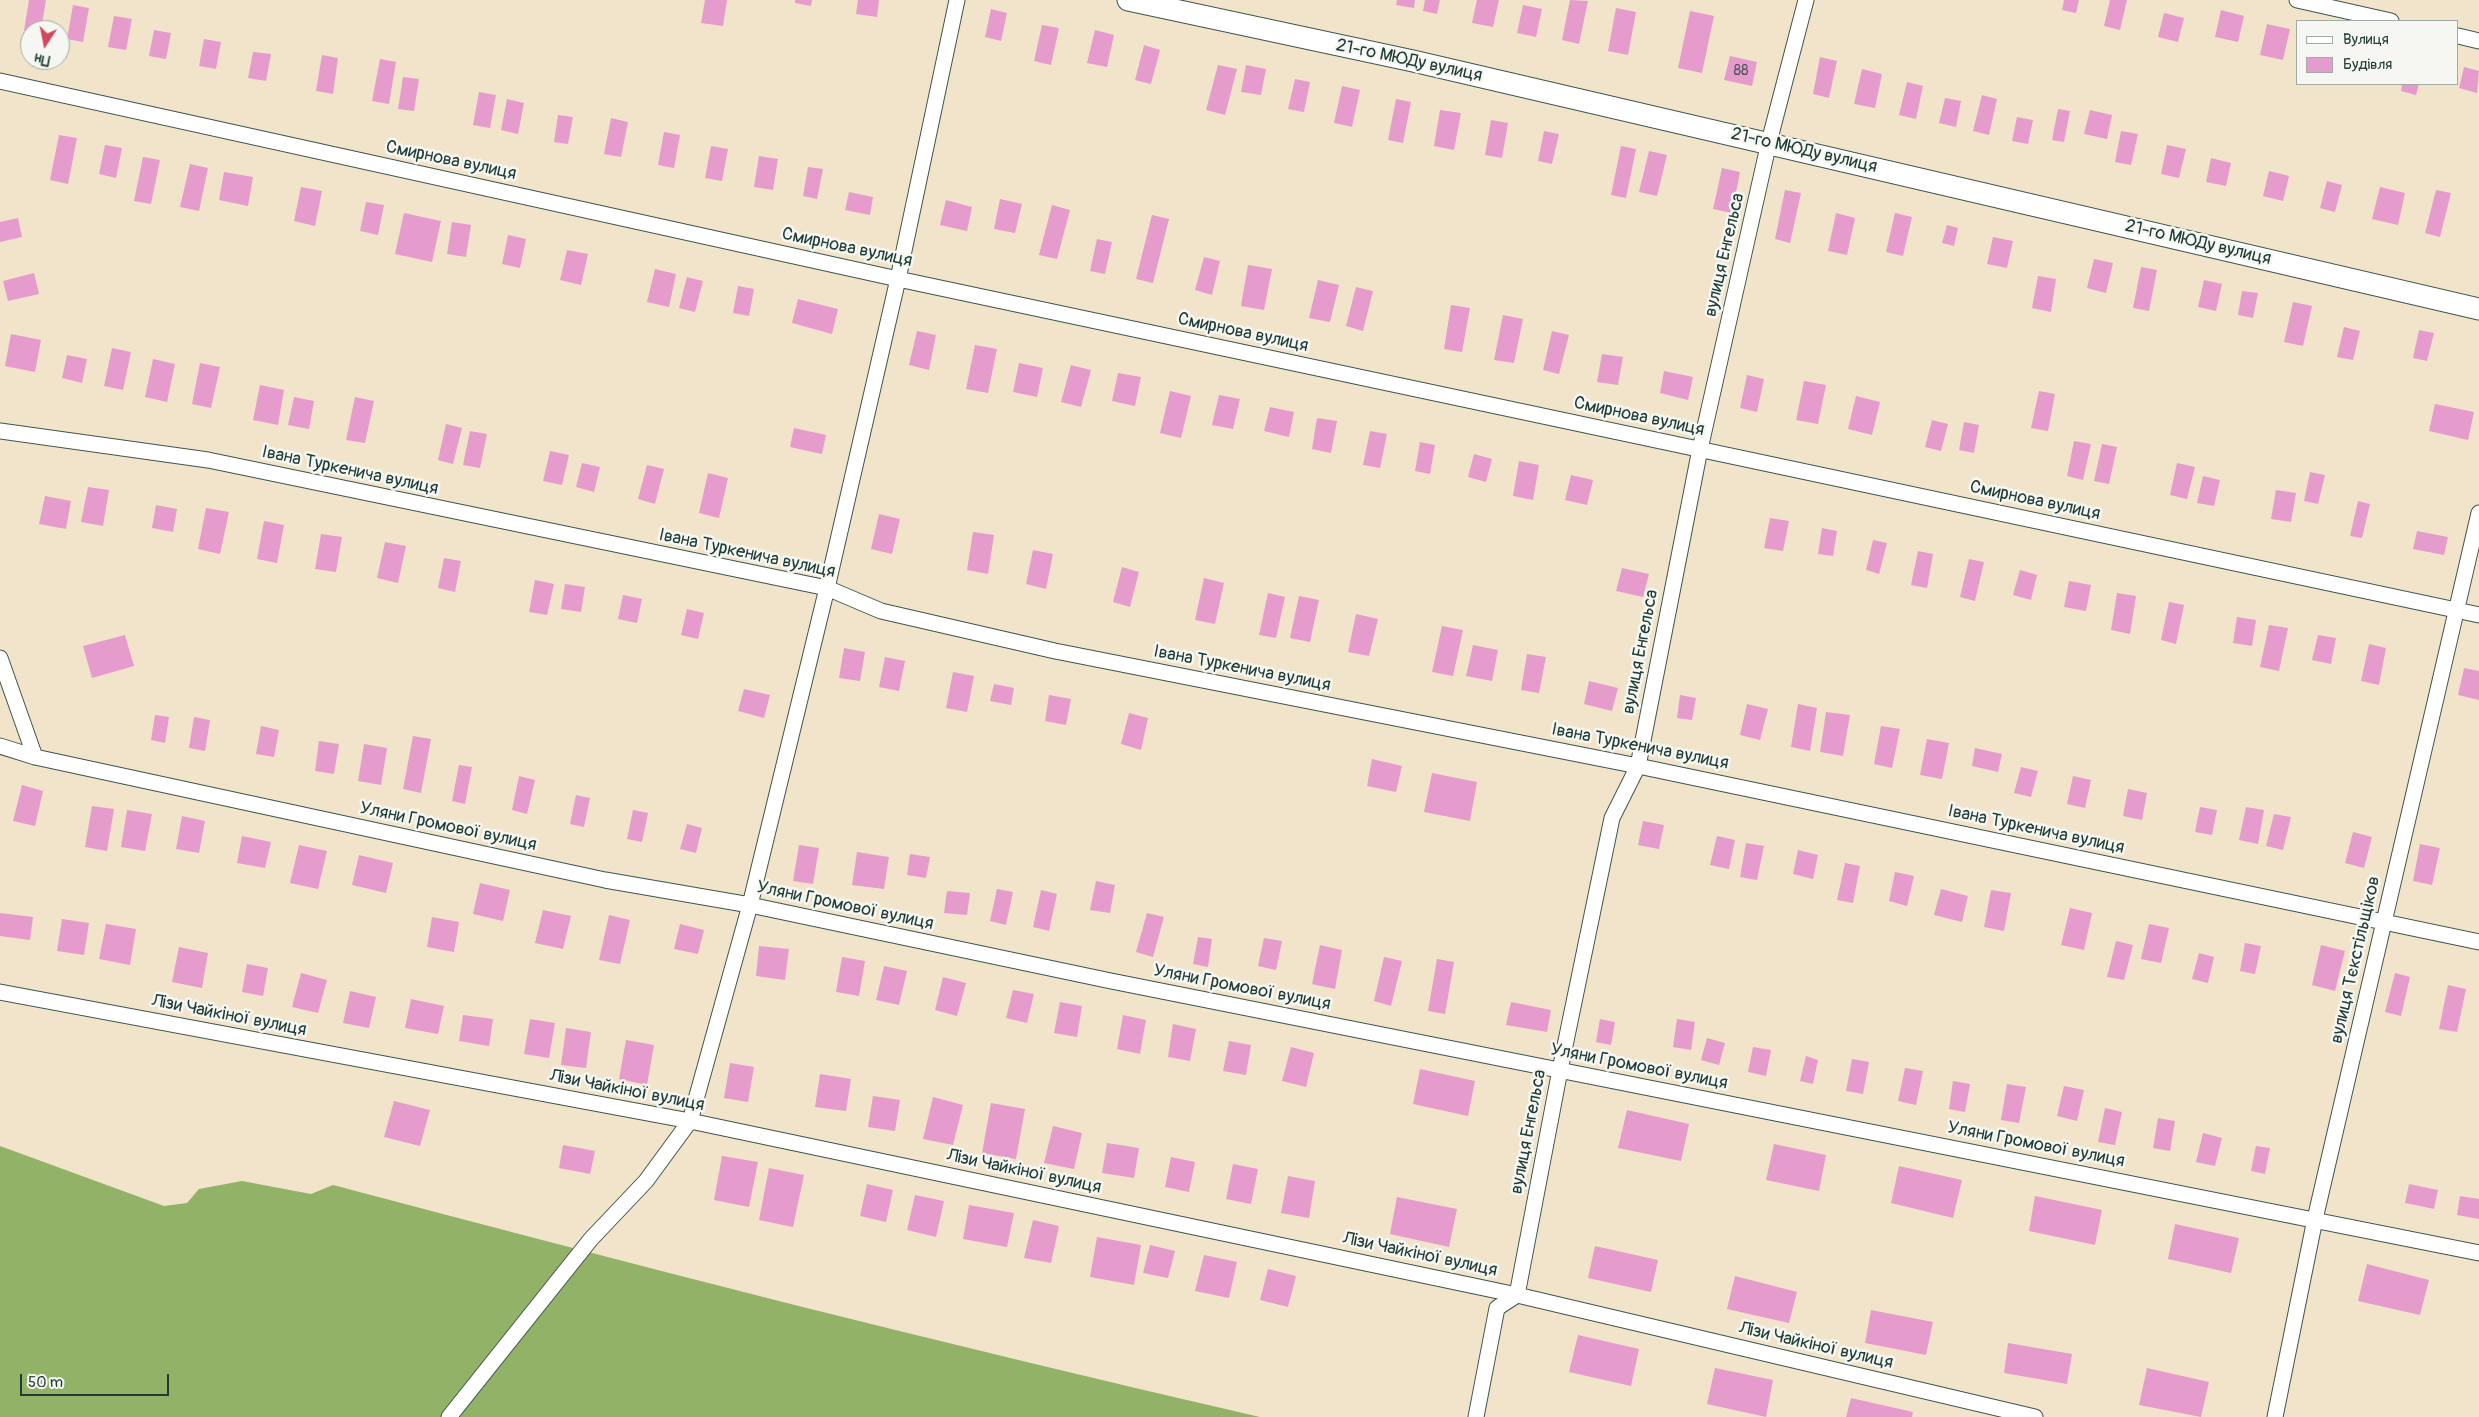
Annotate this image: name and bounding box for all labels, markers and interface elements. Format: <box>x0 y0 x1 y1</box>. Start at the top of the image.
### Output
north arrow <box>20 20 70 70</box>
legend <box>2296 20 2459 85</box>
text: Вулиця <box>2343 30 2389 49</box>
street label: 21-го МЮДу вулиця <box>1334 35 1484 87</box>
text: Пн <box>33 49 51 69</box>
text: Будівля <box>2343 55 2392 74</box>
house number: 88 <box>1733 62 1749 80</box>
street label: 21-го МЮДу вулиця <box>1729 124 1879 178</box>
street label: Смирнова вулиця <box>384 137 518 185</box>
street label: вулиця Енгельса <box>1700 191 1750 319</box>
street label: 21-го МЮДу вулиця <box>2123 216 2273 270</box>
street label: Смирнова вулиця <box>780 224 914 272</box>
street label: Смирнова вулиця <box>1176 309 1310 357</box>
street label: Смирнова вулиця <box>1572 393 1706 441</box>
street label: Івана Туркенича вулиця <box>260 442 440 500</box>
street label: Смирнова вулиця <box>1968 477 2102 525</box>
street label: Івана Туркенича вулиця <box>657 525 837 583</box>
street label: вулиця Енгельса <box>1618 588 1664 716</box>
street label: Івана Туркенича вулиця <box>1152 641 1332 697</box>
street label: Івана Туркенича вулиця <box>1550 719 1730 775</box>
street label: Уляни Громової вулиця <box>358 798 538 856</box>
street label: Івана Туркенича вулиця <box>1946 801 2126 859</box>
street label: вулиця Тєкстільщіков <box>2326 874 2386 1046</box>
street label: Уляни Громової вулиця <box>755 877 935 935</box>
street label: Уляни Громової вулиця <box>1151 960 1333 1016</box>
street label: Лізи Чайкіної вулиця <box>150 990 308 1042</box>
street label: Уляни Громової вулиця <box>1548 1039 1730 1095</box>
street label: Лізи Чайкіної вулиця <box>548 1065 706 1117</box>
street label: вулиця Енгельса <box>1506 1068 1552 1196</box>
street label: Уляни Громової вулиця <box>1945 1117 2127 1173</box>
street label: Лізи Чайкіної вулиця <box>945 1145 1103 1199</box>
street label: Лізи Чайкіної вулиця <box>1341 1228 1499 1282</box>
street label: Лізи Чайкіної вулиця <box>1737 1318 1895 1374</box>
scale bar <box>22 1364 171 1396</box>
text: 50 m <box>28 1373 63 1392</box>

